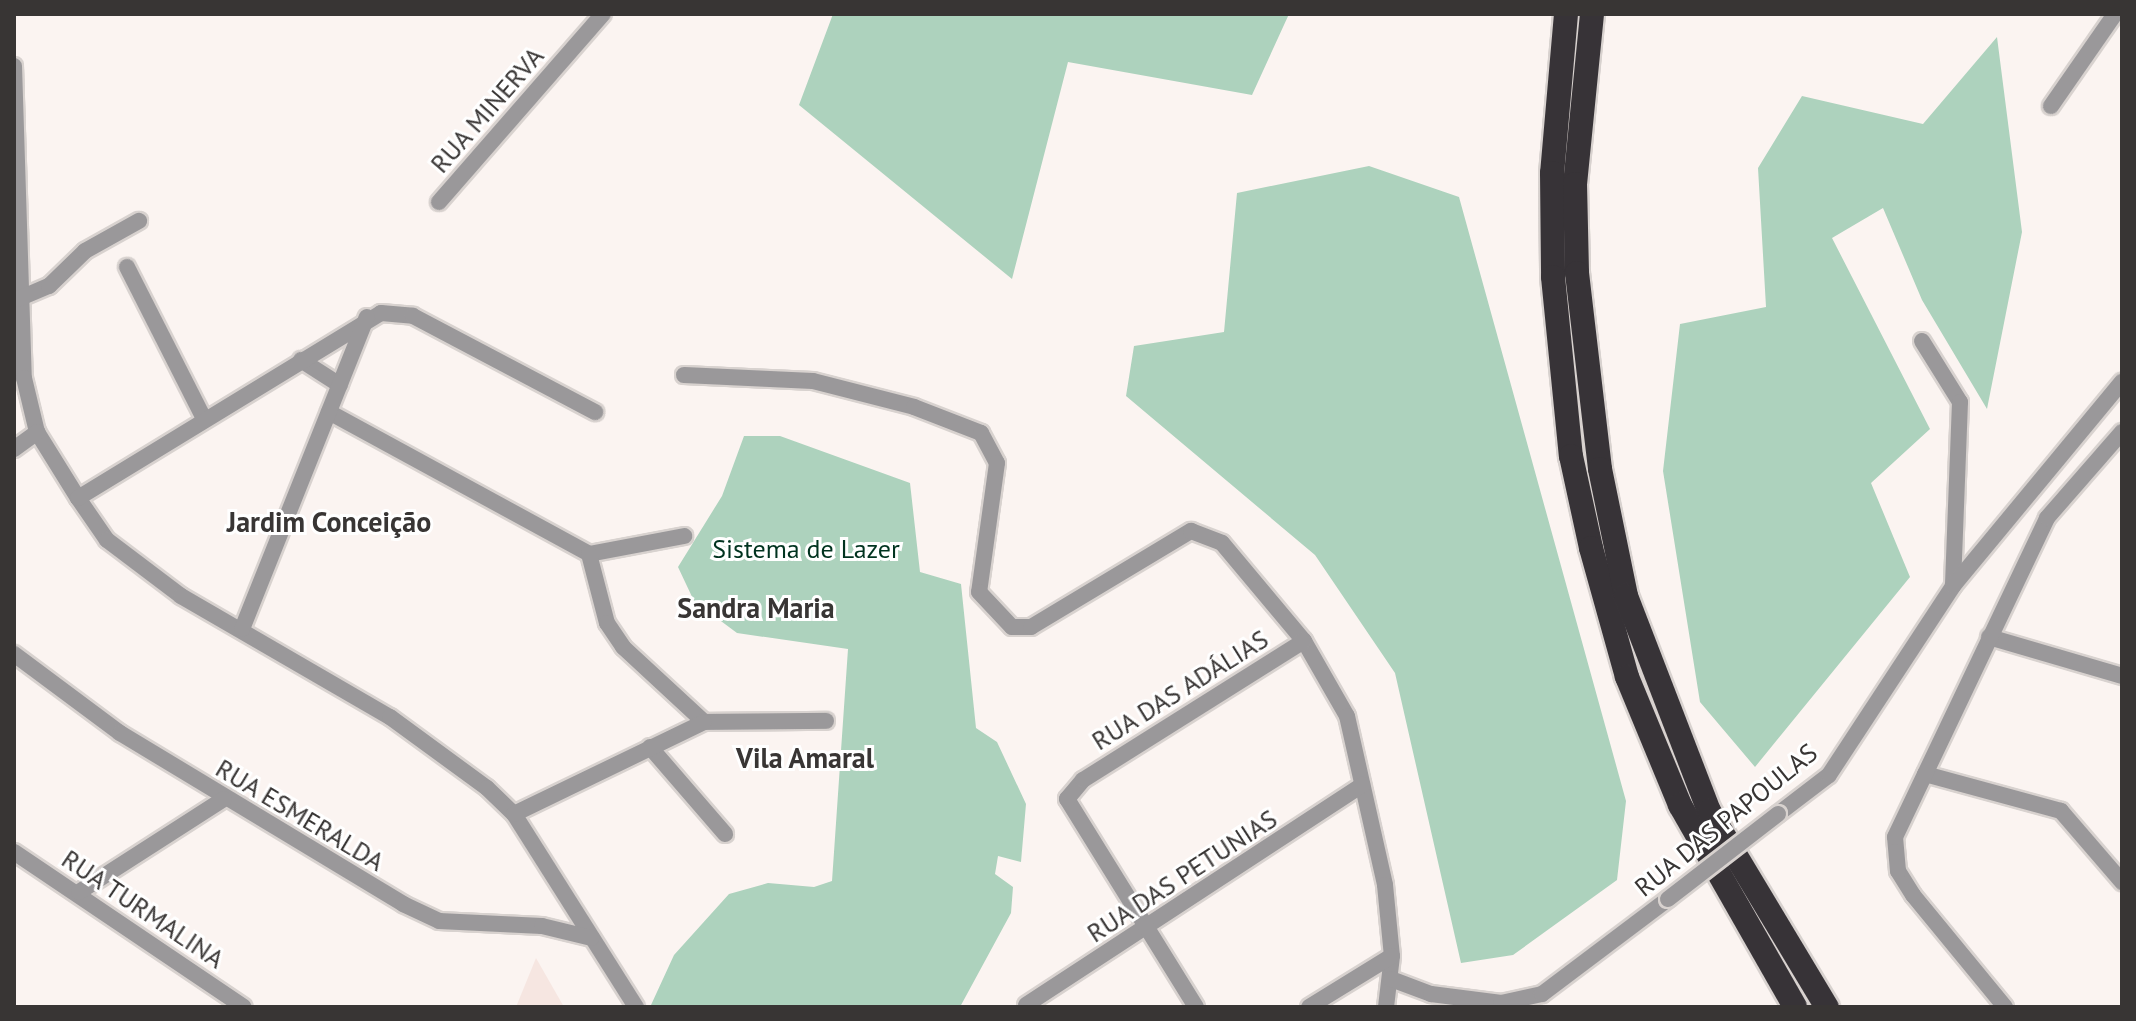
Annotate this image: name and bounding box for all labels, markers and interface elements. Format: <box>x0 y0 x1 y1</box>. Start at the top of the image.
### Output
street label: RUA MINERVA <box>424 40 550 180</box>
district label: Jardim Conceição <box>227 505 431 539</box>
park label: Sistema de Lazer <box>712 533 900 565</box>
district label: Sandra Maria <box>677 591 835 625</box>
street label: RUA DAS ADÁLIAS <box>1085 623 1275 757</box>
street label: RUA DAS PAPOULAS <box>1628 737 1824 903</box>
district label: Vila Amaral <box>736 741 874 775</box>
street label: RUA ESMERALDA <box>210 752 390 878</box>
street label: RUA DAS PETUNIAS <box>1081 803 1283 949</box>
street label: RUA TURMALINA <box>55 843 231 975</box>

